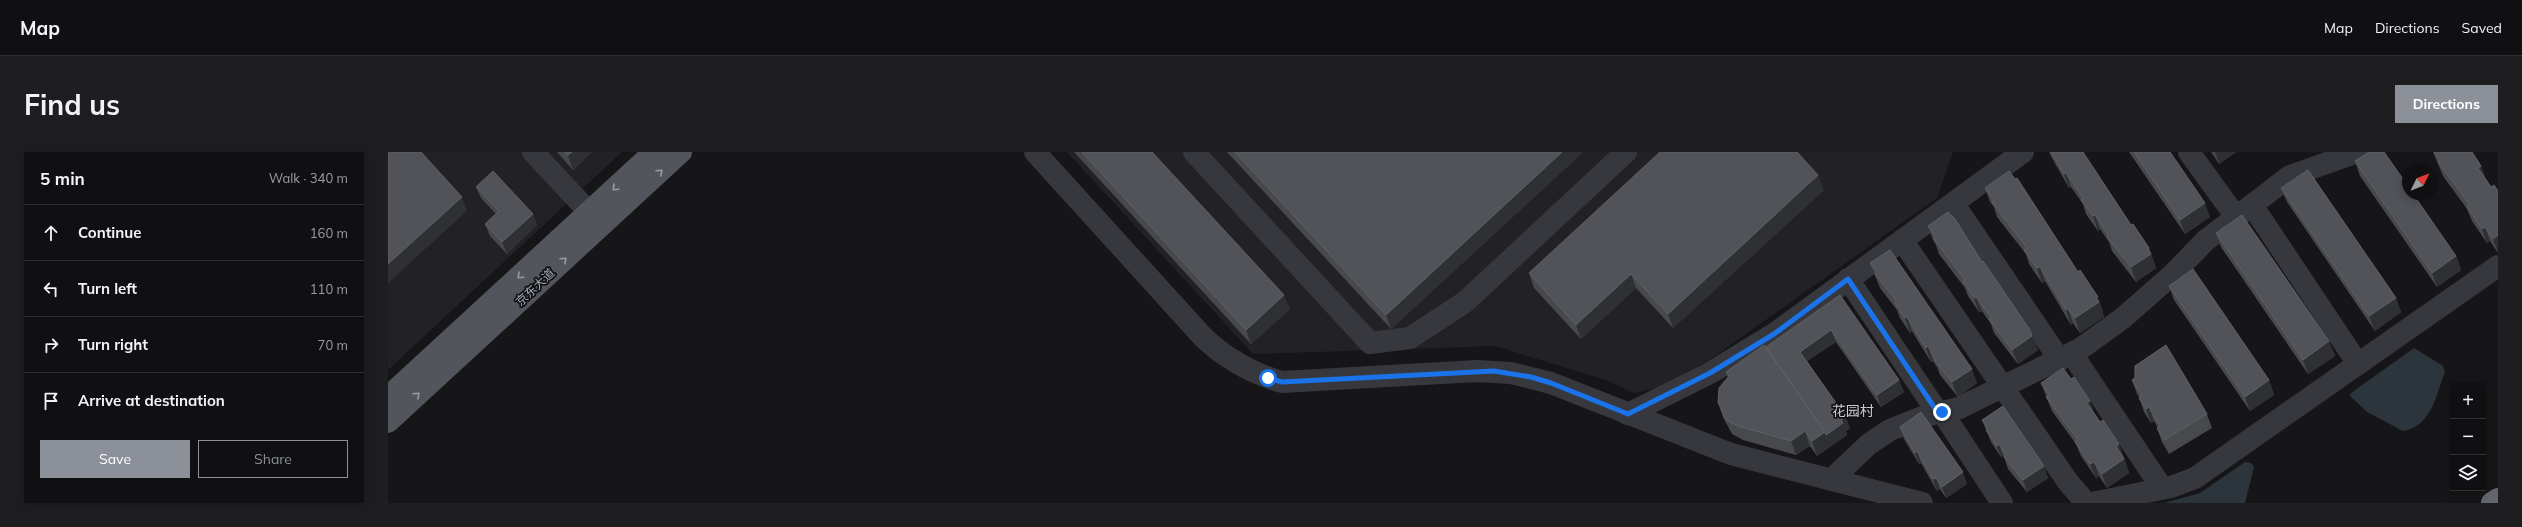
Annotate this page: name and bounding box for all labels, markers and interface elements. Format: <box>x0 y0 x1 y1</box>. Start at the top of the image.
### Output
text: Map <box>20 16 60 40</box>
text: Map <box>2324 19 2353 37</box>
text: Directions <box>2375 19 2440 37</box>
text: Saved <box>2462 19 2502 37</box>
button: Directions <box>2395 85 2498 123</box>
text: Find us <box>24 87 120 122</box>
north arrow <box>2402 164 2438 200</box>
text: 5 min <box>40 168 85 189</box>
one-way arrow <box>655 169 663 177</box>
text: Walk · 340 m <box>269 170 348 186</box>
one-way arrow <box>612 183 620 191</box>
icon: ahead <box>40 222 62 244</box>
text: Continue <box>78 223 141 242</box>
text: 160 m <box>310 225 348 241</box>
one-way arrow <box>559 257 567 265</box>
street label: 京东大道 <box>512 265 558 309</box>
one-way arrow <box>517 271 524 278</box>
icon: left <box>40 278 62 300</box>
text: Turn left <box>78 279 137 298</box>
text: 110 m <box>310 281 348 297</box>
icon: right <box>40 334 62 356</box>
text: Turn right <box>78 335 148 354</box>
text: 70 m <box>318 337 348 353</box>
route start <box>1259 369 1277 387</box>
map controls <box>2450 383 2486 491</box>
button: + <box>2450 383 2486 419</box>
icon: arrive <box>40 390 62 412</box>
text: Arrive at destination <box>78 391 225 410</box>
one-way arrow <box>412 393 420 400</box>
district label: 花园村 <box>1832 402 1874 420</box>
route end <box>1933 403 1951 421</box>
button: − <box>2450 419 2486 455</box>
button: Save <box>40 440 190 478</box>
button: Share <box>198 440 348 478</box>
button: layers <box>2450 455 2486 491</box>

